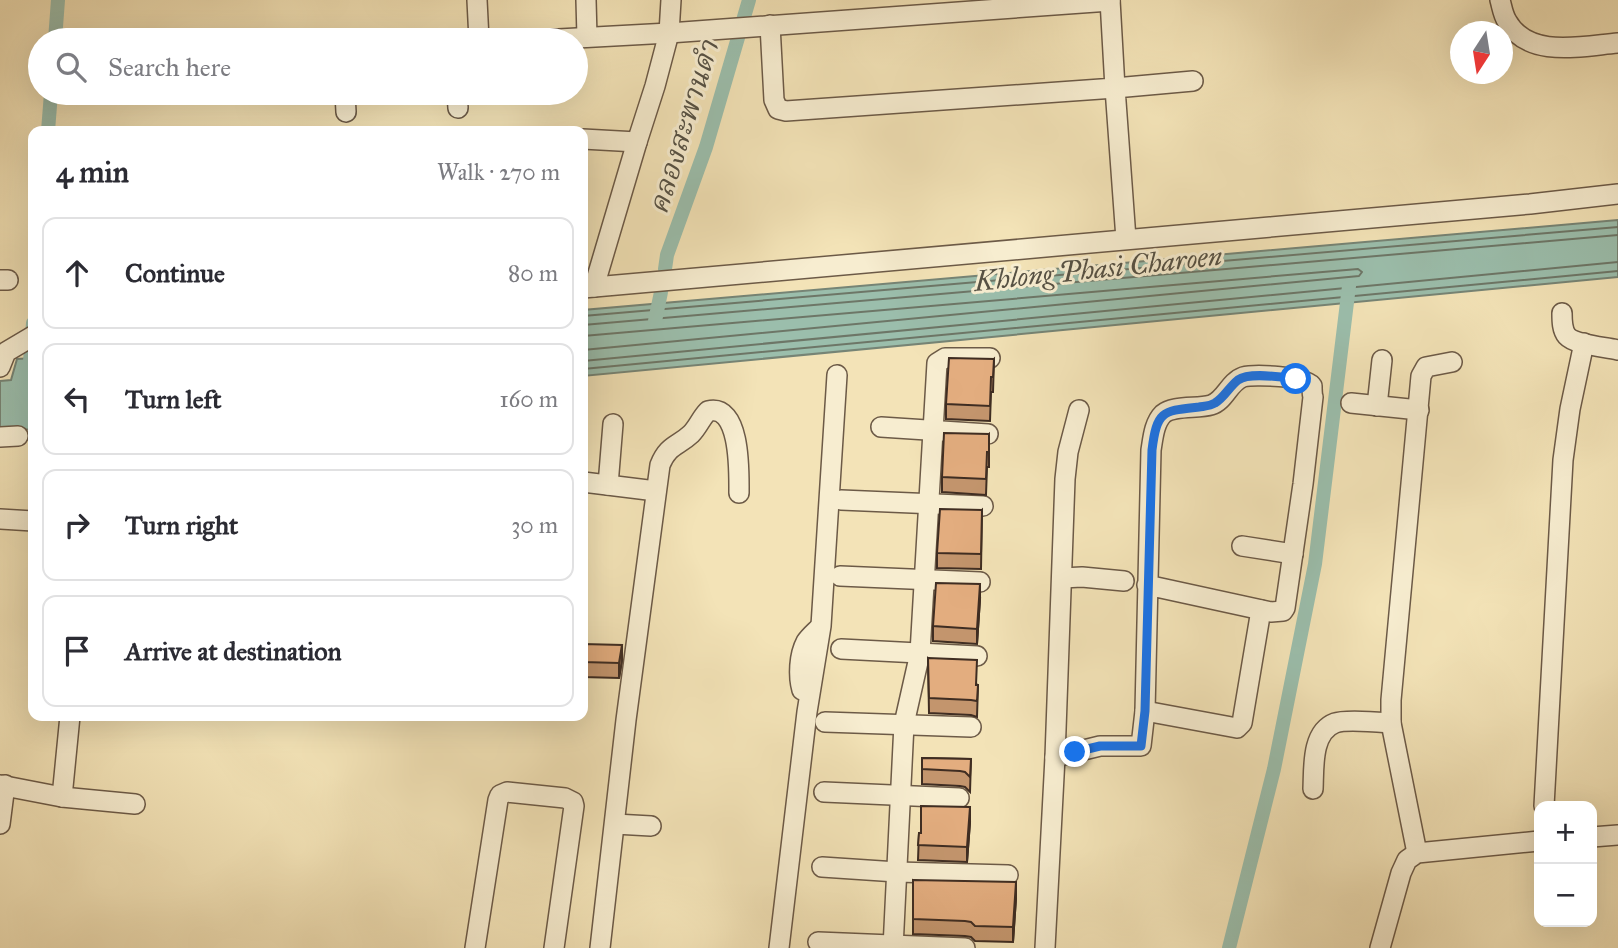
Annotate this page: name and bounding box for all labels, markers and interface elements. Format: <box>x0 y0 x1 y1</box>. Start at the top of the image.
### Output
north arrow <box>1450 21 1513 84</box>
search box <box>28 28 588 105</box>
water label: คลองสะพานดำ <box>640 35 727 218</box>
icon: search <box>52 48 90 86</box>
text: Search here <box>108 51 231 83</box>
text: 4 min <box>56 154 129 190</box>
text: Walk · 270 m <box>437 158 560 186</box>
water label: Khlong Phasi Charoen <box>970 238 1224 299</box>
icon: ahead <box>58 254 96 292</box>
text: Continue <box>125 257 225 289</box>
text: 80 m <box>508 259 558 287</box>
route start <box>1280 363 1311 394</box>
icon: left <box>58 380 96 418</box>
text: Turn left <box>125 383 221 415</box>
text: 160 m <box>500 385 558 413</box>
icon: right <box>58 506 96 544</box>
text: Turn right <box>125 509 238 541</box>
text: 30 m <box>511 511 558 539</box>
icon: arrive <box>58 632 96 670</box>
text: Arrive at destination <box>125 635 342 667</box>
route end <box>1059 736 1090 767</box>
map controls <box>1534 801 1597 927</box>
button: + <box>1534 801 1597 864</box>
button: − <box>1534 864 1597 927</box>

